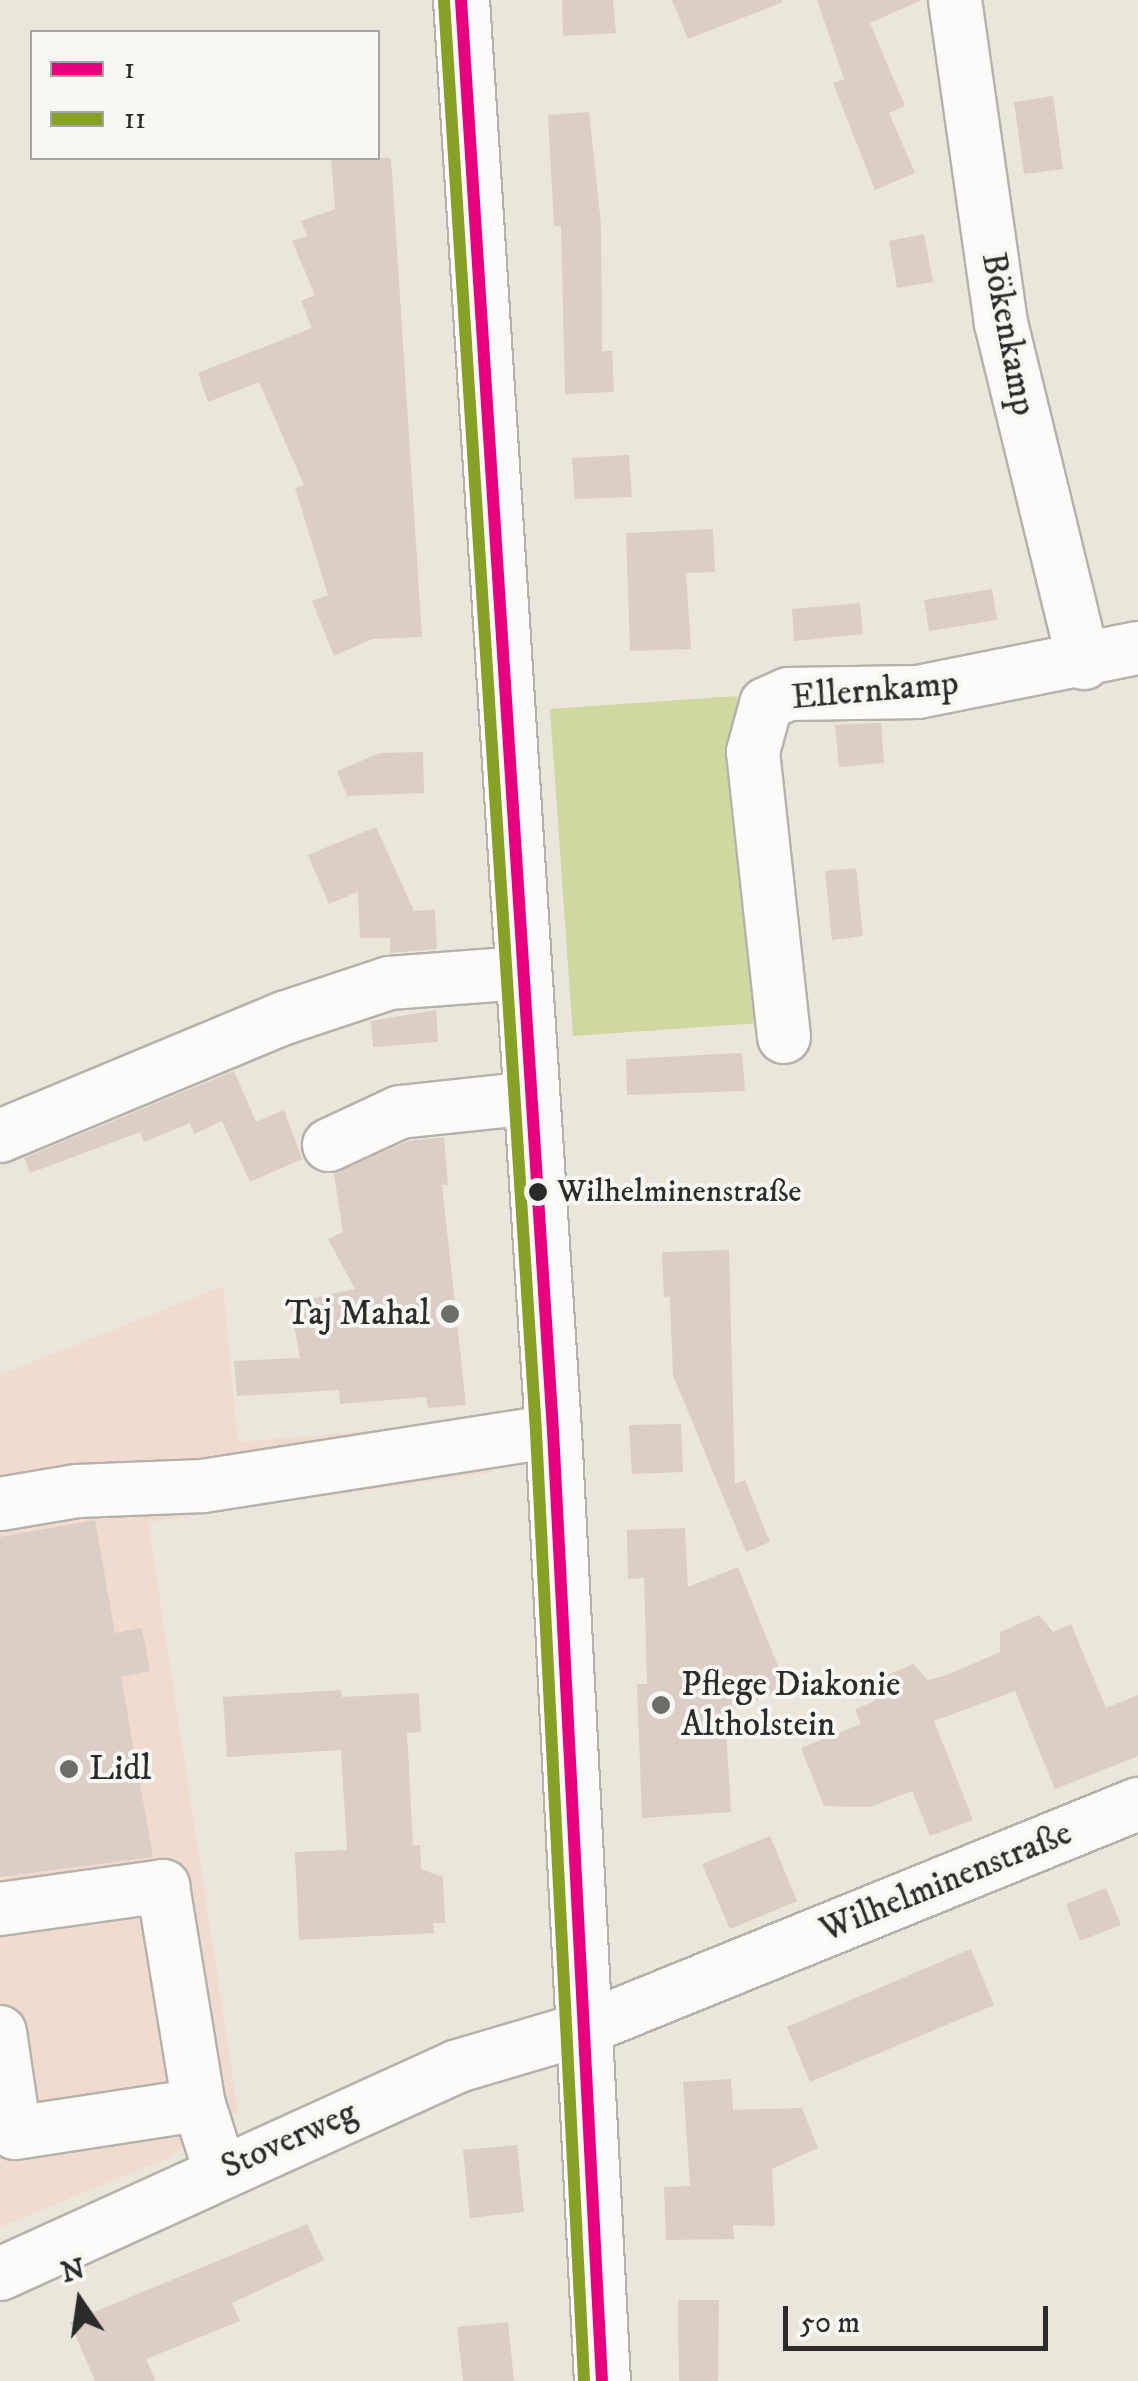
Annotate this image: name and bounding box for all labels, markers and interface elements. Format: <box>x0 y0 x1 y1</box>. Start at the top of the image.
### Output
legend <box>30 30 380 160</box>
text: 1 <box>124 51 135 88</box>
text: 11 <box>124 101 146 138</box>
street label: Bökenkamp <box>972 249 1044 419</box>
street label: Ellernkamp <box>790 663 960 719</box>
place label: Wilhelminenstraße <box>557 1173 802 1211</box>
marker: Wilhelminenstraße <box>528 1182 548 1202</box>
place label: Taj Mahal <box>285 1293 430 1335</box>
marker: Taj Mahal <box>439 1303 461 1325</box>
place label: Pflege Diakonie Altholstein <box>681 1664 900 1746</box>
marker: Pflege Diakonie Altholstein <box>650 1694 672 1716</box>
place label: Lidl <box>89 1748 151 1790</box>
marker: Lidl <box>58 1758 80 1780</box>
street label: Wilhelminenstraße <box>814 1812 1078 1952</box>
street label: Stoverweg <box>215 2092 363 2188</box>
north arrow <box>30 2251 130 2351</box>
text: N <box>58 2252 88 2291</box>
scale bar <box>788 2286 1053 2348</box>
text: 50 m <box>800 2305 860 2342</box>

